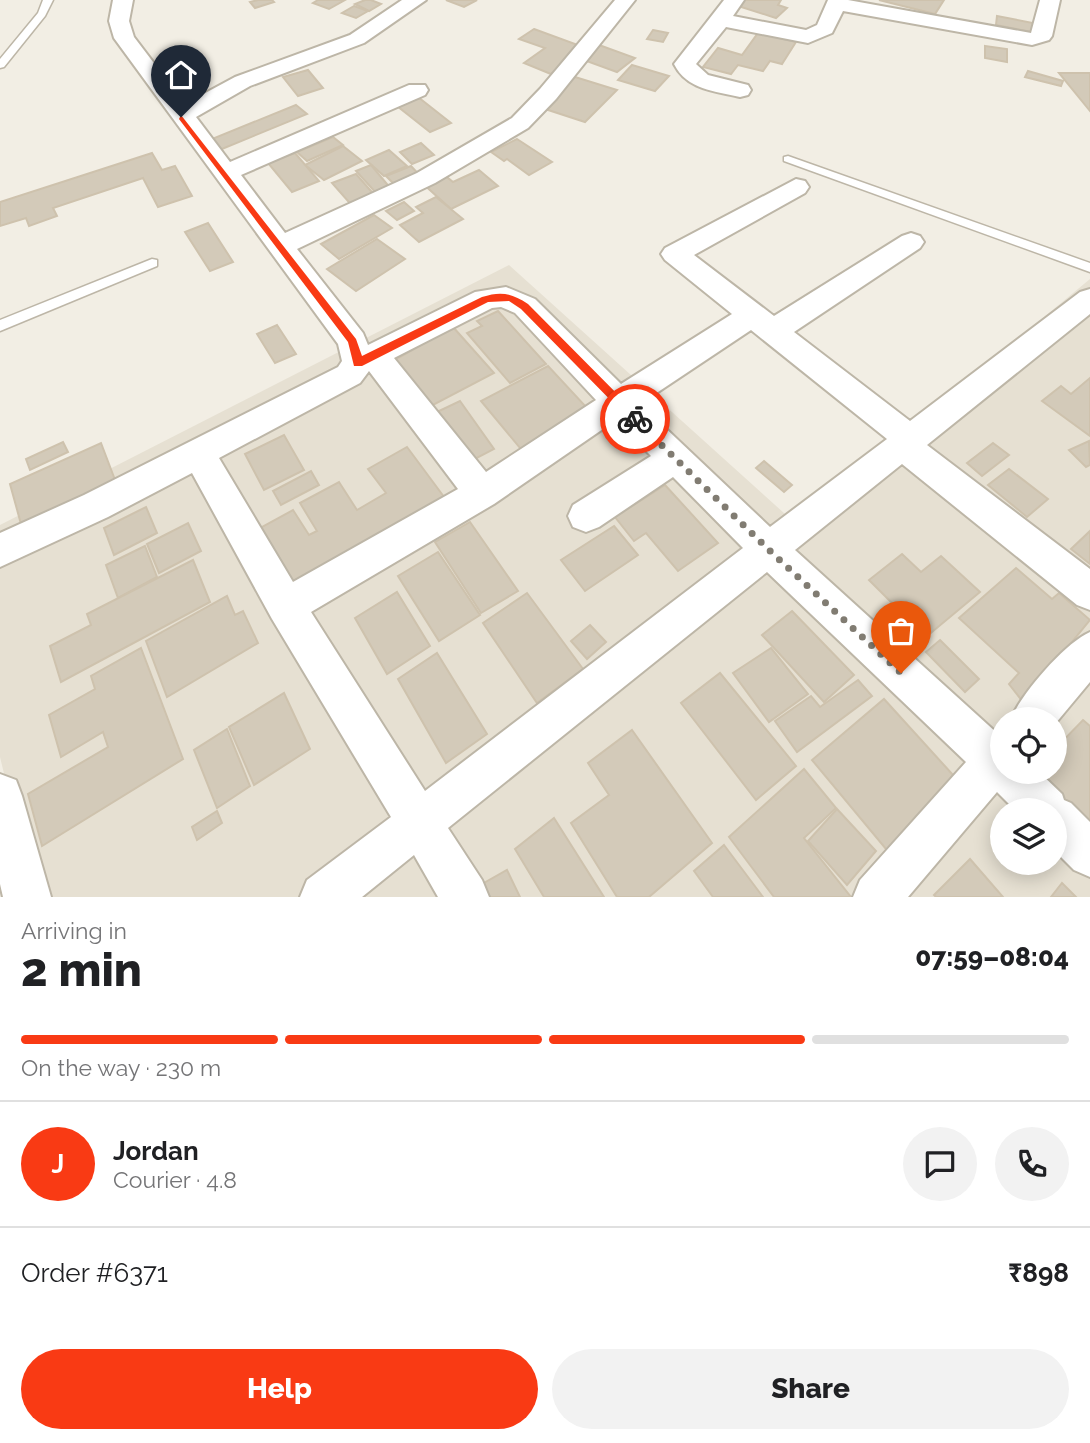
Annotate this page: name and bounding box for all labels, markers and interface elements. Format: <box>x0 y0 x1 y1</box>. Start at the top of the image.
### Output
pin <box>151 45 211 117</box>
icon: home <box>162 56 200 94</box>
courier <box>600 384 670 454</box>
icon: bike <box>616 400 654 438</box>
pin <box>871 601 931 673</box>
icon: bag <box>882 612 920 650</box>
map controls <box>990 707 1067 875</box>
button: locate <box>990 707 1067 784</box>
button: layers <box>990 798 1067 875</box>
text: Arriving in <box>21 917 127 944</box>
text: 07:59–08:04 <box>915 942 1069 972</box>
text: 2 min <box>21 943 142 997</box>
text: On the way · 230 m <box>21 1054 221 1081</box>
button: chat <box>903 1127 977 1201</box>
button: phone <box>995 1127 1069 1201</box>
text: Jordan <box>113 1136 199 1166</box>
text: J <box>52 1149 64 1179</box>
text: Courier · 4.8 <box>113 1166 237 1193</box>
text: Order #6371 <box>21 1258 168 1288</box>
text: ₹898 <box>1008 1258 1069 1288</box>
button: Help <box>21 1349 538 1429</box>
button: Share <box>552 1349 1069 1429</box>

